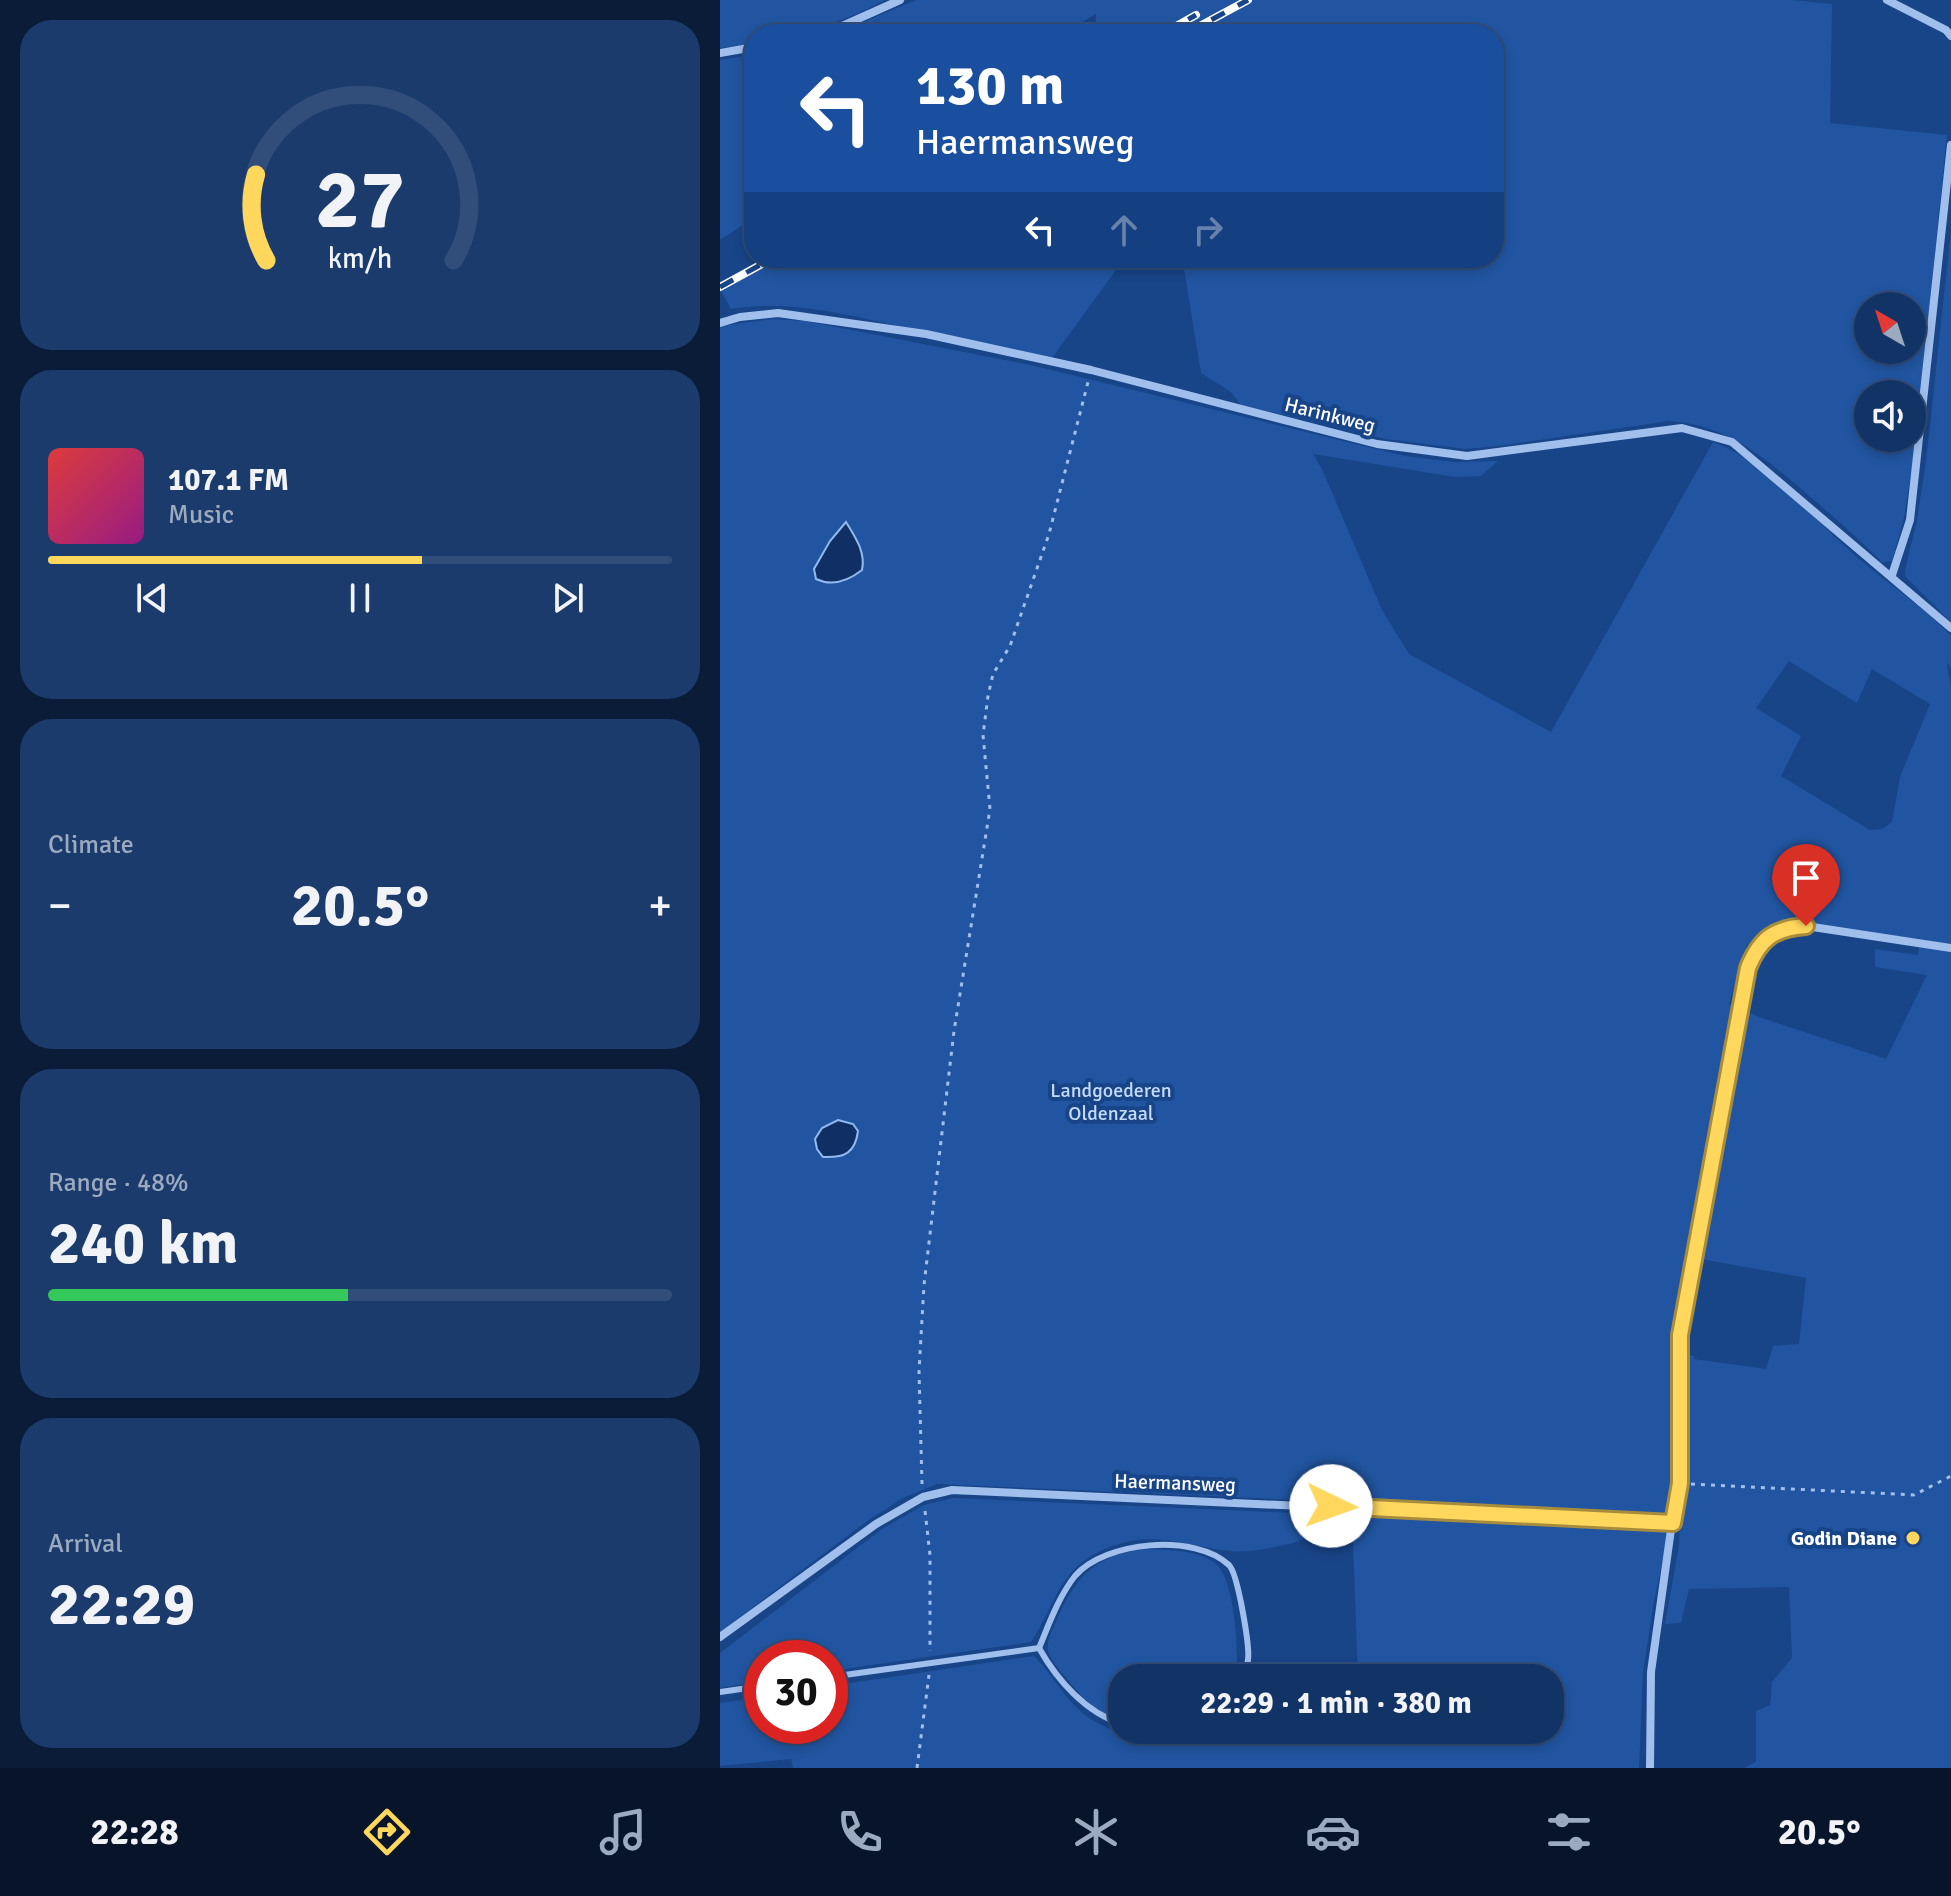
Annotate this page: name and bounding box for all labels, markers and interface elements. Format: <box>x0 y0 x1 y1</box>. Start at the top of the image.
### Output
text: 130 m <box>916 51 1064 120</box>
icon: left <box>784 56 888 160</box>
text: Haermansweg <box>916 120 1135 165</box>
text: 27 <box>315 148 405 250</box>
icon: left <box>1018 208 1062 252</box>
icon: ahead <box>1102 208 1146 252</box>
icon: right <box>1186 208 1230 252</box>
text: km/h <box>328 241 392 276</box>
north arrow <box>1854 292 1926 364</box>
map controls <box>1854 292 1926 452</box>
button: sound <box>1854 380 1926 452</box>
street label: Harinkweg <box>1282 392 1378 438</box>
text: 107.1 FM <box>168 462 289 499</box>
text: Music <box>168 499 234 531</box>
icon: previous <box>130 576 174 620</box>
icon: pause <box>338 576 382 620</box>
icon: next <box>546 576 590 620</box>
text: Climate <box>48 829 134 861</box>
pin <box>1772 844 1840 926</box>
icon: arrive <box>1784 856 1828 900</box>
text: 20.5° <box>291 869 429 943</box>
text: − <box>48 879 72 933</box>
text: + <box>648 879 672 933</box>
park label: Landgoederen Oldenzaal <box>1050 1078 1172 1126</box>
text: Range · 48% <box>48 1167 189 1199</box>
text: 240 km <box>48 1207 238 1281</box>
position arrow <box>1289 1464 1373 1548</box>
street label: Haermansweg <box>1114 1468 1236 1498</box>
place label: Godin Diane <box>1791 1526 1897 1551</box>
text: Arrival <box>48 1528 123 1560</box>
marker: Godin Diane <box>1904 1529 1922 1547</box>
text: 22:29 <box>48 1568 195 1642</box>
speed limit sign: 30 <box>744 1640 848 1744</box>
text: 22:29 · 1 min · 380 m <box>1200 1685 1472 1722</box>
icon: directions <box>359 1804 415 1860</box>
icon: music <box>595 1804 651 1860</box>
icon: phone <box>832 1804 888 1860</box>
icon: climate <box>1068 1804 1124 1860</box>
icon: car <box>1305 1804 1361 1860</box>
icon: filters <box>1541 1804 1597 1860</box>
text: 22:28 <box>90 1810 179 1855</box>
text: 20.5° <box>1778 1810 1861 1855</box>

